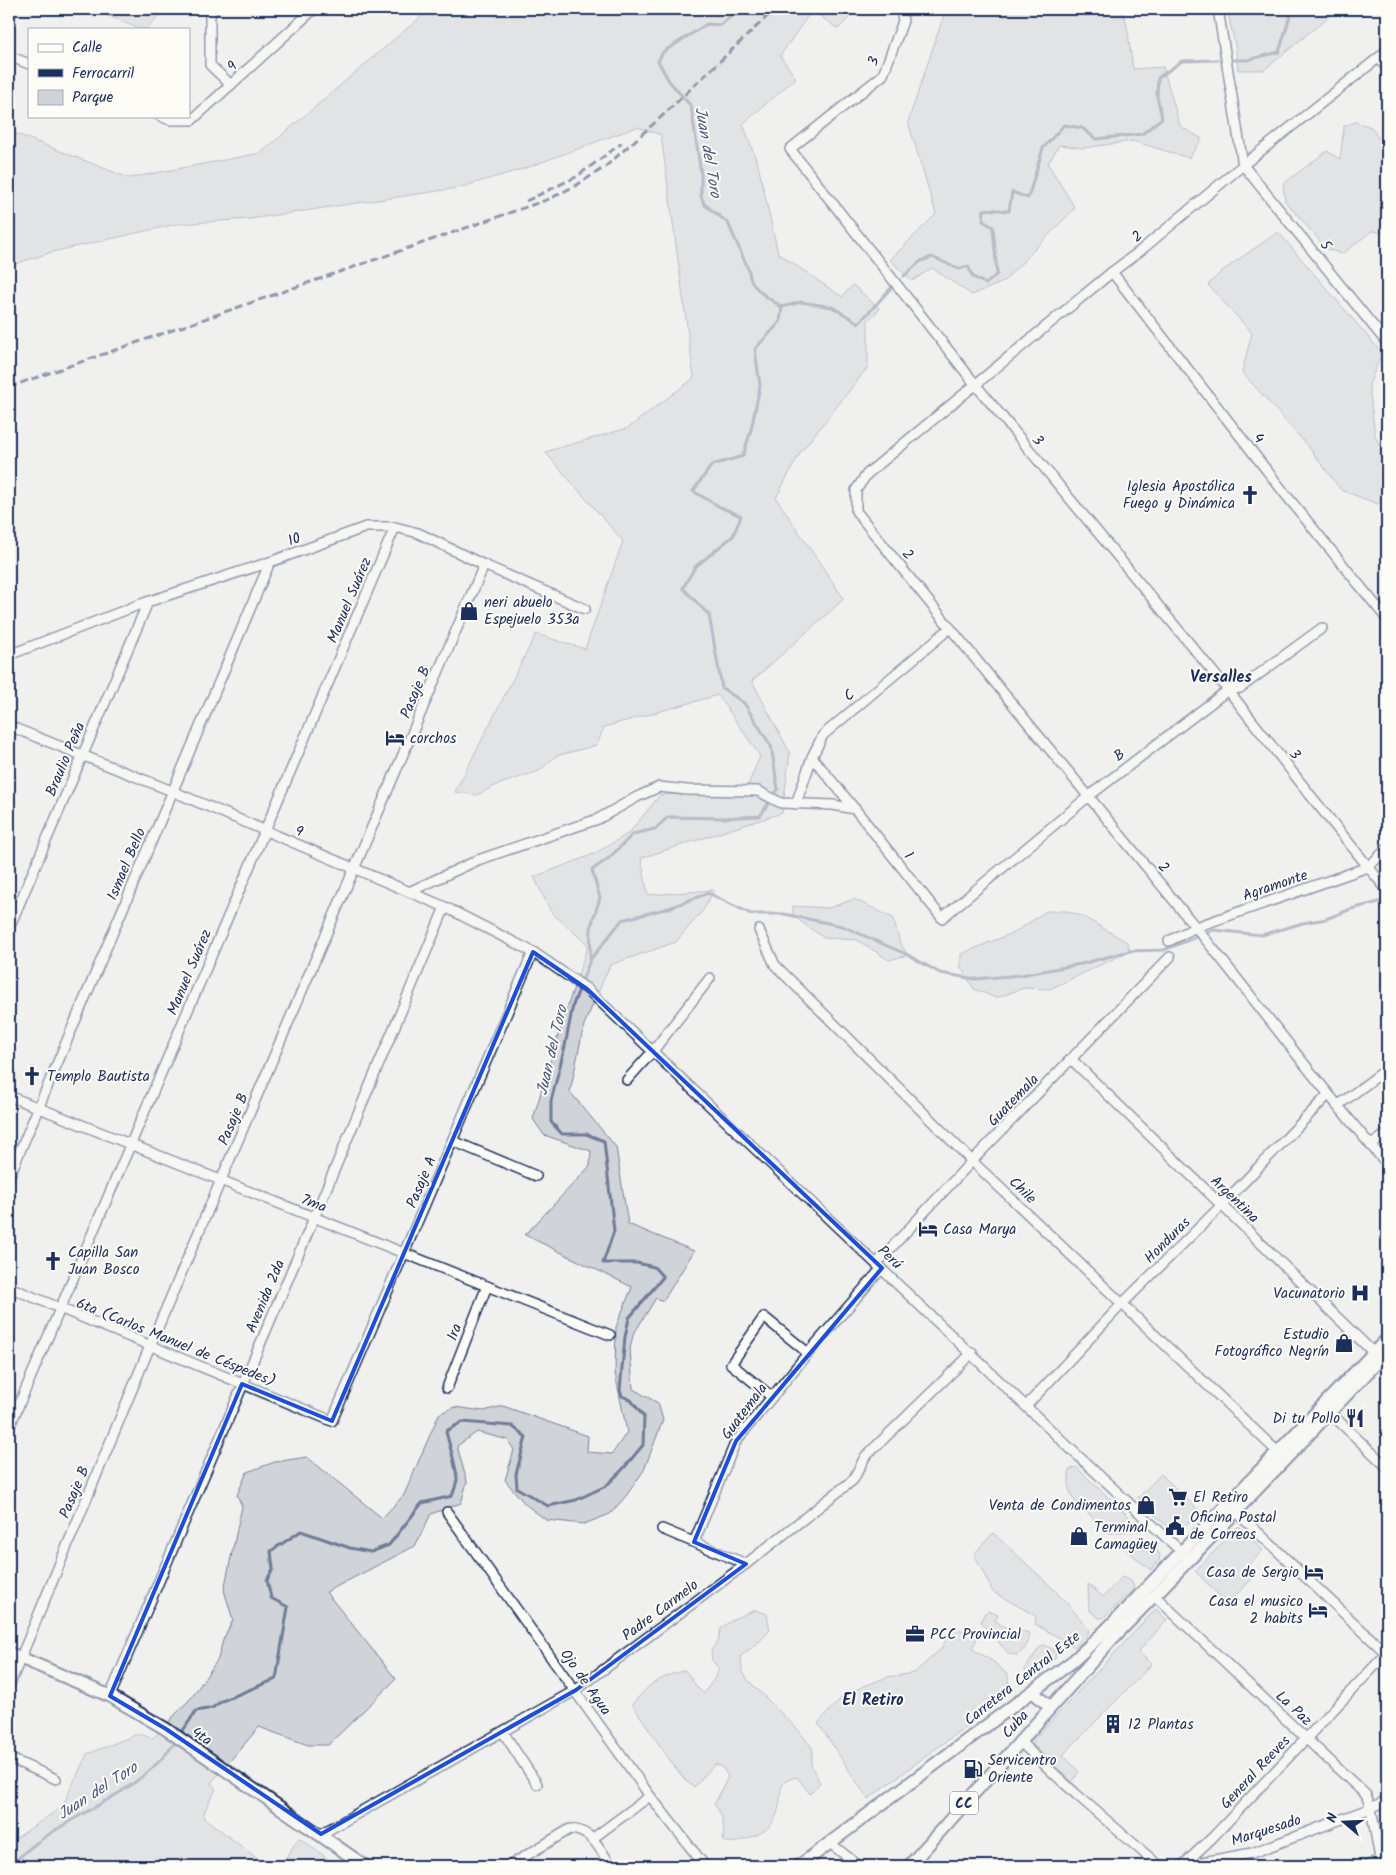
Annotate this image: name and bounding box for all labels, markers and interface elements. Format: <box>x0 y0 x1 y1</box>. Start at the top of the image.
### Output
legend <box>28 28 190 118</box>
text: Calle <box>72 36 102 60</box>
street label: 3 <box>861 52 887 70</box>
street label: 9 <box>222 55 244 78</box>
text: Ferrocarril <box>72 62 135 86</box>
text: Parque <box>72 86 113 110</box>
water label: Juan del Toro <box>687 105 728 201</box>
street label: 2 <box>1127 225 1149 249</box>
street label: 5 <box>1313 235 1338 257</box>
street label: 4 <box>1246 428 1270 449</box>
street label: 3 <box>1025 430 1050 452</box>
place label: Iglesia Apostólica Fuego y Dinámica <box>1123 475 1235 516</box>
church icon: Iglesia Apostólica Fuego y Dinámica <box>1239 484 1261 506</box>
street label: 10 <box>284 526 305 553</box>
street label: 2 <box>895 544 919 565</box>
street label: Manuel Suárez <box>321 553 379 647</box>
place label: neri abuelo Espejuelo 353a <box>484 591 580 632</box>
shop icon: neri abuelo Espejuelo 353a <box>458 600 480 622</box>
street label: Pasaje B <box>394 663 438 722</box>
district label: Versalles <box>1190 665 1252 690</box>
street label: C <box>838 684 861 708</box>
street label: Braulio Peña <box>39 718 92 800</box>
hotel icon: corchos <box>384 727 406 749</box>
place label: corchos <box>410 727 457 751</box>
street label: B <box>1109 743 1131 768</box>
street label: 3 <box>1282 744 1307 766</box>
street label: 9 <box>291 819 307 845</box>
street label: Ismael Bello <box>101 824 153 904</box>
street label: 1 <box>897 846 919 865</box>
street label: 2 <box>1151 857 1175 879</box>
street label: Agramonte <box>1239 864 1311 908</box>
street label: Manuel Suárez <box>161 925 219 1019</box>
water label: Juan del Toro <box>530 1001 575 1098</box>
church icon: Templo Bautista <box>21 1065 43 1087</box>
place label: Templo Bautista <box>47 1065 150 1089</box>
street label: Guatemala <box>982 1069 1045 1133</box>
street label: Pasaje B <box>212 1090 256 1149</box>
street label: Pasaje A <box>400 1153 444 1212</box>
street label: Argentina <box>1204 1170 1264 1229</box>
street label: Chile <box>1003 1171 1042 1210</box>
street label: 7ma <box>297 1188 330 1220</box>
street label: Honduras <box>1139 1211 1197 1270</box>
hotel icon: Casa Marya <box>917 1218 939 1240</box>
place label: Casa Marya <box>943 1218 1016 1242</box>
street label: Perú <box>871 1240 908 1276</box>
place label: Capilla San Juan Bosco <box>68 1241 140 1282</box>
church icon: Capilla San Juan Bosco <box>42 1250 64 1272</box>
street label: Avenida 2da <box>240 1256 292 1337</box>
place label: Vacunatorio <box>1273 1282 1345 1306</box>
hospital icon: Vacunatorio <box>1349 1282 1371 1304</box>
street label: 6ta (Carlos Manuel de Céspedes) <box>72 1292 279 1394</box>
street label: 1ra <box>441 1320 469 1344</box>
place label: Estudio Fotográfico Negrín <box>1215 1323 1329 1364</box>
shop icon: Estudio Fotográfico Negrín <box>1333 1332 1355 1354</box>
street label: Guatemala <box>715 1378 774 1445</box>
place label: Di tu Pollo <box>1273 1407 1340 1431</box>
restaurant icon: Di tu Pollo <box>1344 1407 1366 1429</box>
street label: Pasaje B <box>53 1463 97 1522</box>
supermarket icon: El Retiro <box>1167 1486 1189 1508</box>
place label: El Retiro <box>1193 1486 1248 1510</box>
place label: Venta de Condimentos <box>989 1494 1132 1518</box>
shop icon: Venta de Condimentos <box>1135 1494 1157 1516</box>
place label: Oficina Postal de Correos <box>1190 1506 1277 1547</box>
public building icon: Oficina Postal de Correos <box>1164 1515 1186 1537</box>
place label: Terminal Camagüey <box>1094 1516 1158 1557</box>
shop icon: Terminal Camagüey <box>1068 1525 1090 1547</box>
place label: Casa de Sergio <box>1206 1561 1299 1585</box>
hotel icon: Casa de Sergio <box>1303 1561 1325 1583</box>
street label: Padre Carmelo <box>617 1574 704 1648</box>
place label: Casa el musico 2 habits <box>1209 1590 1304 1631</box>
hotel icon: Casa el musico 2 habits <box>1307 1599 1329 1621</box>
office icon: PCC Provincial <box>904 1623 926 1645</box>
place label: PCC Provincial <box>930 1623 1021 1647</box>
street label: Carretera Central Este <box>959 1625 1086 1732</box>
street label: Ojo de Agua <box>553 1644 617 1721</box>
street label: La Paz <box>1269 1685 1318 1732</box>
district label: El Retiro <box>842 1688 904 1713</box>
street label: Cuba <box>996 1705 1035 1744</box>
building icon: 12 Plantas <box>1102 1713 1124 1735</box>
place label: 12 Plantas <box>1128 1713 1194 1737</box>
street label: 4ta <box>186 1721 217 1753</box>
street label: General Reeves <box>1215 1730 1297 1815</box>
place label: Servicentro Oriente <box>988 1749 1057 1790</box>
water label: Juan del Toro <box>53 1755 144 1827</box>
fuel station icon: Servicentro Oriente <box>962 1758 984 1780</box>
road number: CC <box>950 1792 978 1815</box>
north arrow <box>1318 1798 1368 1848</box>
street label: Marquesado <box>1228 1808 1305 1854</box>
text: N <box>1321 1810 1345 1826</box>

